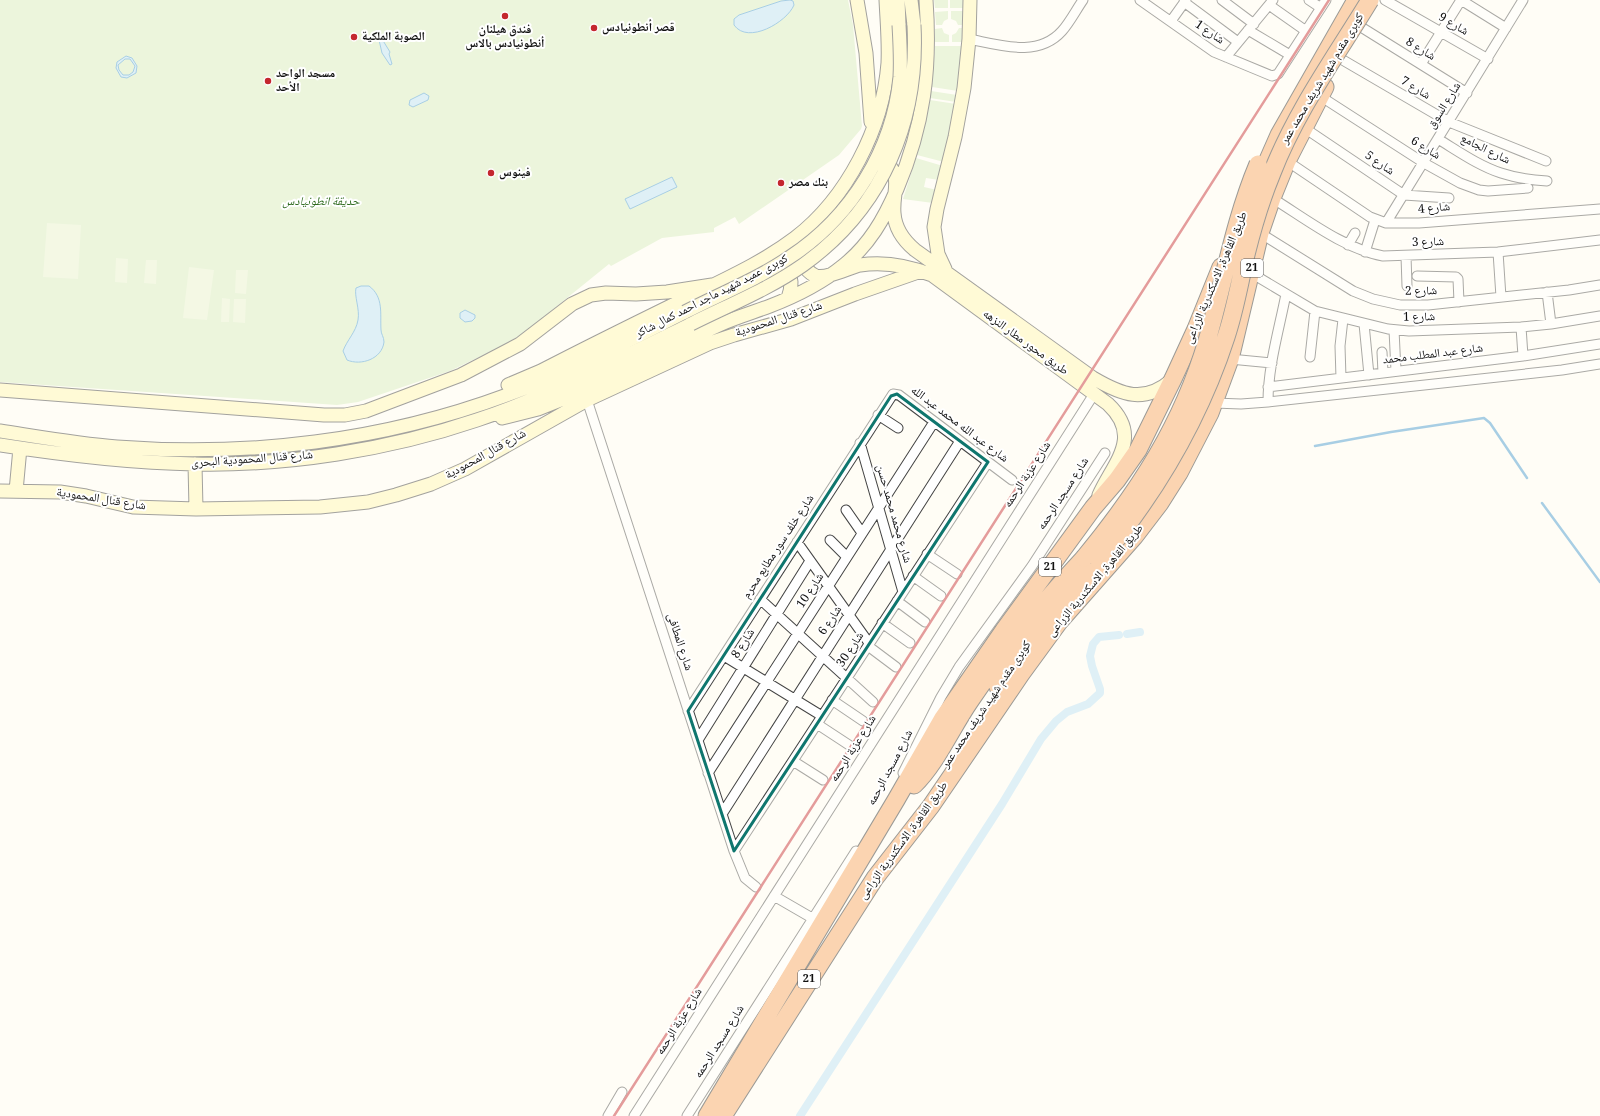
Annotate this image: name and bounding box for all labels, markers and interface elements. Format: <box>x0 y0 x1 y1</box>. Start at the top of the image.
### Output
street label: شارع 9 <box>1434 8 1472 42</box>
street label: كوبرى مقدم شهيد شريف محمد عمر <box>1275 9 1371 150</box>
marker: فندق هيلنان أنطونيادس بالاس <box>500 11 510 21</box>
street label: شارع 1 <box>1190 15 1228 51</box>
place label: قصر أنطونيادس <box>602 18 675 39</box>
place label: فندق هيلنان أنطونيادس بالاس <box>466 20 544 55</box>
marker: قصر أنطونيادس <box>589 23 599 33</box>
place label: الصوبة الملكية <box>362 27 425 48</box>
marker: الصوبة الملكية <box>349 32 359 42</box>
street label: شارع 8 <box>1401 33 1439 67</box>
place label: مسجد الواحد الأحد <box>276 64 336 99</box>
street label: شارع 7 <box>1396 72 1434 106</box>
marker: مسجد الواحد الأحد <box>263 76 273 86</box>
street label: شارع السوق <box>1422 78 1468 134</box>
street label: شارع الجامع <box>1457 129 1514 171</box>
street label: شارع 6 <box>1406 132 1444 166</box>
street label: شارع 5 <box>1360 146 1398 182</box>
place label: فينوس <box>499 163 531 184</box>
marker: فينوس <box>486 168 496 178</box>
place label: بنك مصر <box>788 173 828 194</box>
marker: بنك مصر <box>776 178 786 188</box>
park label: حديقة انطونيادس <box>282 192 360 213</box>
street label: شارع 4 <box>1417 197 1451 221</box>
street label: طريق القاهرة, الاسكندرية الزراعى <box>1180 208 1255 348</box>
street label: شارع 3 <box>1412 232 1445 254</box>
street label: كوبرى عميد شهيد ماجد احمد كمال شاكر <box>631 249 792 345</box>
road number: 21 <box>1241 259 1263 277</box>
street label: شارع 2 <box>1405 281 1437 303</box>
street label: شارع قنال المحمودية <box>733 296 825 344</box>
street label: طريق محور مطار النزهه <box>977 304 1073 382</box>
street label: شارع 1 <box>1403 307 1435 329</box>
street label: شارع عبد المطلب محمد <box>1382 338 1484 372</box>
street label: شارع عبد الله محمد عبد الله <box>905 381 1013 469</box>
street label: شارع قنال المحمودية <box>441 424 531 486</box>
street label: شارع عزبة الرحمه <box>998 437 1058 513</box>
street label: شارع قنال المحمودية البحرى <box>190 445 314 475</box>
street label: شارع مسجد الرحمه <box>1032 453 1096 535</box>
street label: شارع محمد محمد حسن <box>869 462 917 566</box>
street label: شارع قنال المحمودية <box>55 483 147 517</box>
street label: شارع خلف سور مطابع محرم <box>737 490 821 604</box>
street label: طريق القاهرة, الاسكندرية الزراعى <box>1042 520 1150 642</box>
road number: 21 <box>1039 558 1061 576</box>
street label: شارع 10 <box>792 569 830 613</box>
street label: شارع 6 <box>813 602 849 640</box>
street label: شارع المطافى <box>660 610 698 674</box>
street label: شارع 8 <box>727 625 761 663</box>
street label: شارع 30 <box>832 628 870 672</box>
street label: كوبرى مقدم شهيد شريف محمد عمر <box>936 637 1038 774</box>
street label: شارع عزبة الرحمه <box>825 711 883 787</box>
street label: شارع مسجد الرحمه <box>862 726 920 810</box>
street label: طريق القاهرة, الاسكندرية الزراعى <box>854 777 954 905</box>
road number: 21 <box>798 970 820 988</box>
street label: شارع عزبة الرحمه <box>651 984 709 1060</box>
street label: شارع مسجد الرحمه <box>689 1001 751 1083</box>

